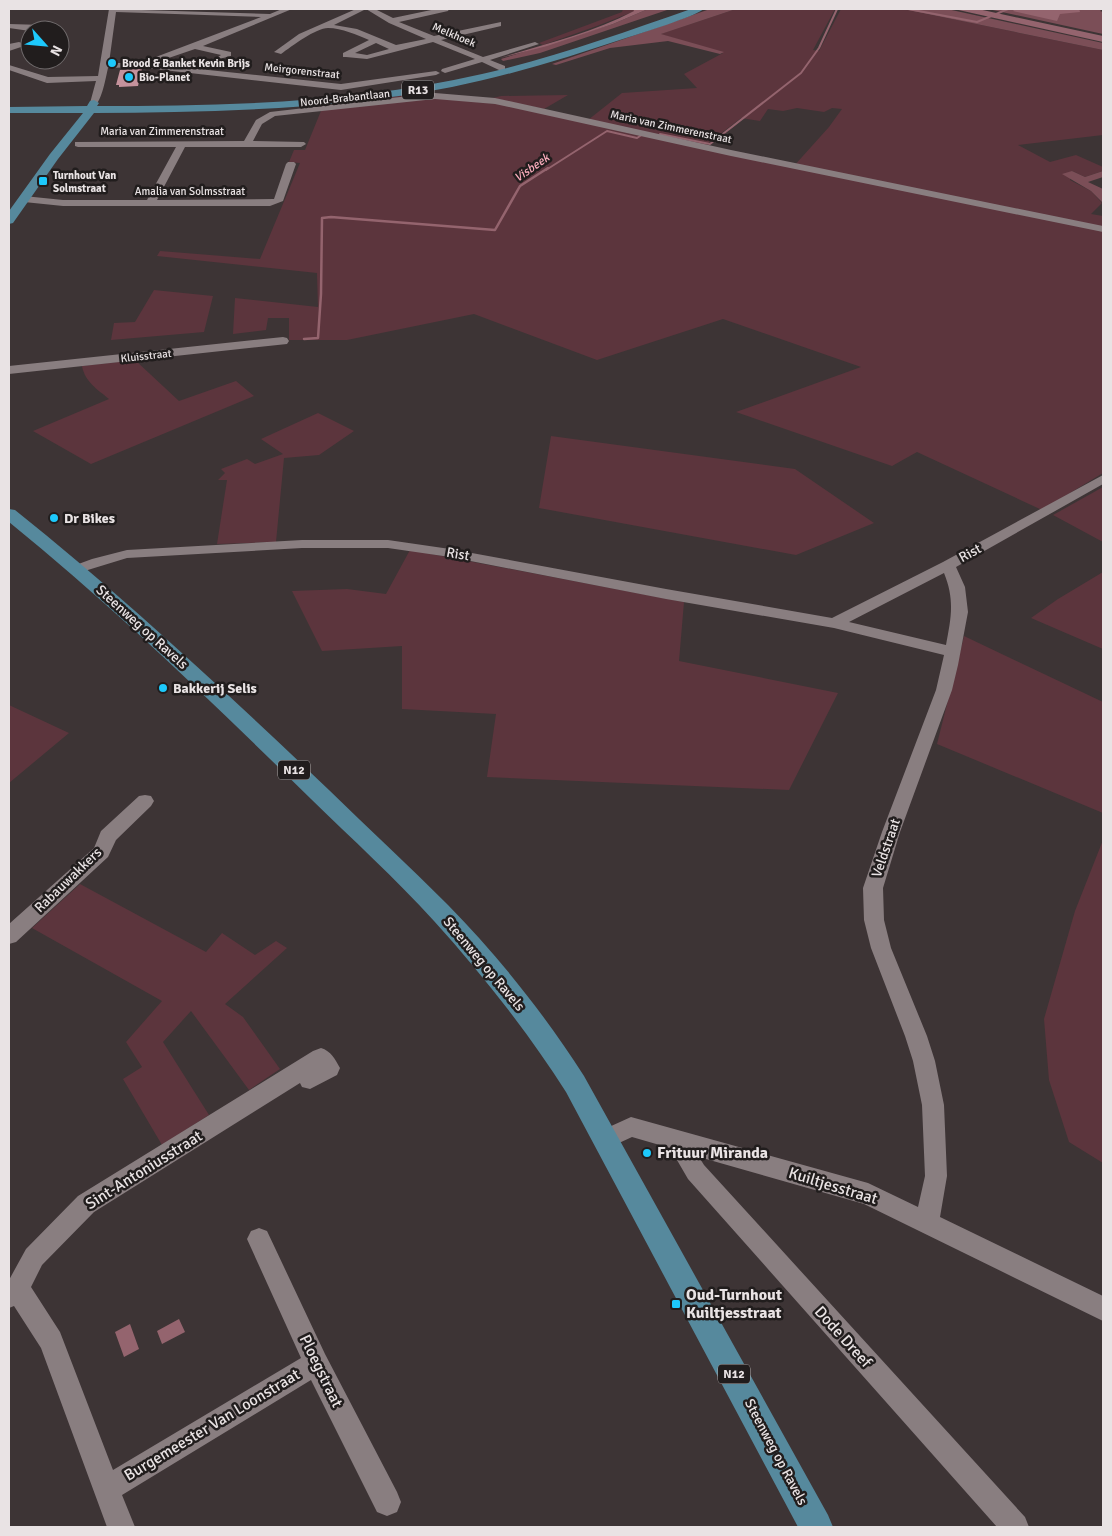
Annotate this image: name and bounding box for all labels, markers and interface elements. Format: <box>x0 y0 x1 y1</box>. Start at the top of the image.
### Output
north arrow <box>20 20 70 70</box>
street label: Melkhoek <box>430 20 478 50</box>
text: N <box>46 42 66 59</box>
marker: Brood & Banket Kevin Brijs <box>106 57 118 69</box>
place label: Brood & Banket Kevin Brijs <box>122 57 250 70</box>
street label: Meirgorenstraat <box>264 61 340 81</box>
marker: Bio-Planet <box>123 71 135 83</box>
place label: Bio-Planet <box>139 71 190 84</box>
road number: R13 <box>402 80 434 100</box>
street label: Noord-Brabantlaan <box>299 87 391 109</box>
street label: Maria van Zimmerenstraat <box>609 108 733 146</box>
street label: Maria van Zimmerenstraat <box>100 125 224 138</box>
water label: Visbeek <box>511 150 553 186</box>
place label: Turnhout Van Solmstraat <box>53 169 116 195</box>
marker: Turnhout Van Solmstraat <box>37 175 49 187</box>
street label: Amalia van Solmsstraat <box>135 185 245 198</box>
street label: Kluisstraat <box>120 347 172 365</box>
place label: Dr Bikes <box>64 510 115 527</box>
marker: Dr Bikes <box>48 512 60 524</box>
street label: Rist <box>956 540 984 566</box>
street label: Rist <box>445 544 471 564</box>
street label: Steenweg op Ravels <box>93 581 191 673</box>
place label: Bakkerij Selis <box>173 680 257 697</box>
marker: Bakkerij Selis <box>157 682 169 694</box>
road number: N12 <box>278 760 310 780</box>
street label: Veldstraat <box>868 816 904 880</box>
street label: Rabauwakkers <box>31 844 105 916</box>
street label: Steenweg op Ravels <box>440 913 528 1015</box>
street label: Sint-Antoniusstraat <box>82 1126 207 1214</box>
place label: Frituur Miranda <box>657 1143 768 1163</box>
marker: Frituur Miranda <box>641 1147 653 1159</box>
street label: Kuiltjesstraat <box>786 1163 880 1209</box>
place label: Oud-Turnhout Kuiltjesstraat <box>686 1285 782 1323</box>
marker: Oud-Turnhout Kuiltjesstraat <box>670 1298 682 1310</box>
street label: Dode Dreef <box>810 1302 876 1372</box>
street label: Ploegstraat <box>295 1331 347 1411</box>
street label: Burgemeester Van Loonstraat <box>120 1364 304 1485</box>
road number: N12 <box>718 1365 750 1384</box>
street label: Steenweg op Ravels <box>741 1396 811 1508</box>

